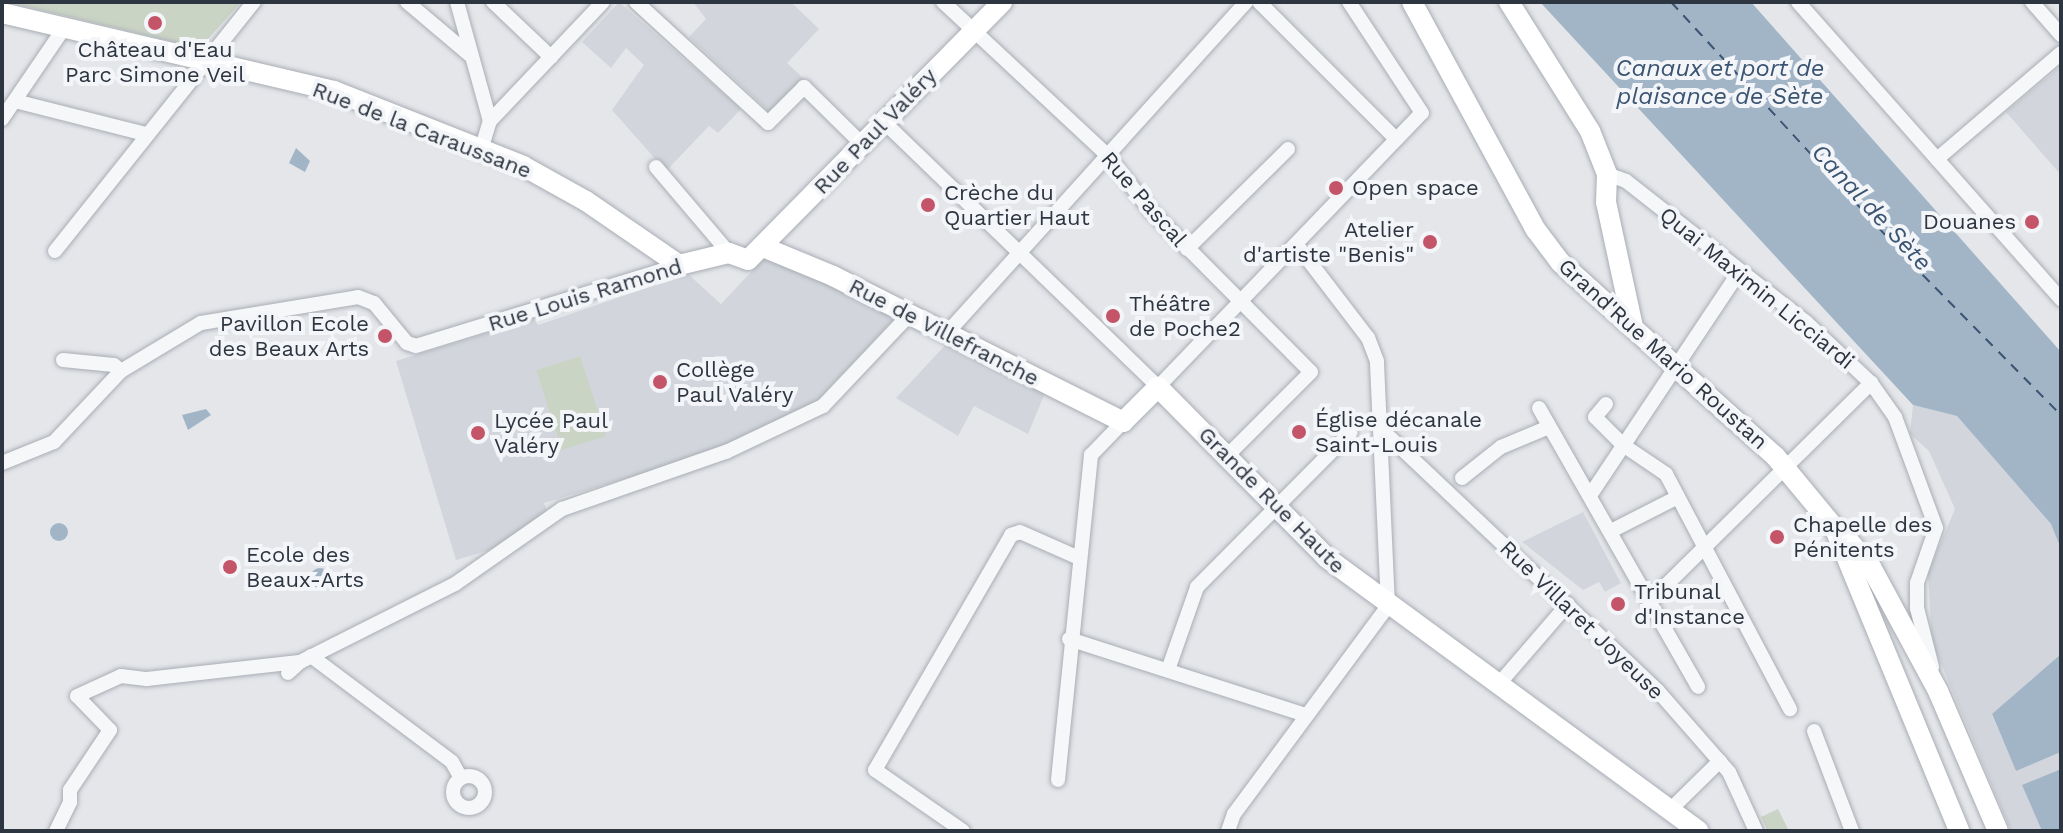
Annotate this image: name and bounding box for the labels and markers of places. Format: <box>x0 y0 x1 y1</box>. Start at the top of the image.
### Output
marker: Château d'Eau Parc Simone Veil <box>146 14 164 32</box>
place label: Château d'Eau Parc Simone Veil <box>65 36 245 88</box>
place label: Open space <box>1352 175 1479 201</box>
place label: Crèche du Quartier Haut <box>944 179 1090 230</box>
marker: Open space <box>1327 179 1345 197</box>
marker: Crèche du Quartier Haut <box>919 196 937 214</box>
place label: Douanes <box>1923 209 2016 235</box>
marker: Douanes <box>2023 213 2041 231</box>
place label: Atelier d'artiste "Benis" <box>1243 216 1414 268</box>
marker: Atelier d'artiste "Benis" <box>1421 233 1439 251</box>
place label: Théâtre de Poche2 <box>1129 290 1241 342</box>
marker: Théâtre de Poche2 <box>1104 307 1122 325</box>
place label: Pavillon Ecole des Beaux Arts <box>207 310 369 362</box>
marker: Pavillon Ecole des Beaux Arts <box>376 327 394 345</box>
place label: Collège Paul Valéry <box>676 356 795 408</box>
marker: Collège Paul Valéry <box>651 373 669 391</box>
place label: Église décanale Saint-Louis <box>1315 406 1482 458</box>
place label: Lycée Paul Valéry <box>494 407 608 458</box>
marker: Église décanale Saint-Louis <box>1290 423 1308 441</box>
marker: Lycée Paul Valéry <box>469 424 487 442</box>
place label: Chapelle des Pénitents <box>1793 511 1932 562</box>
marker: Chapelle des Pénitents <box>1768 528 1786 546</box>
place label: Ecole des Beaux-Arts <box>246 541 364 592</box>
marker: Ecole des Beaux-Arts <box>221 558 239 576</box>
place label: Tribunal d'Instance <box>1634 578 1745 630</box>
marker: Tribunal d'Instance <box>1609 595 1627 613</box>

